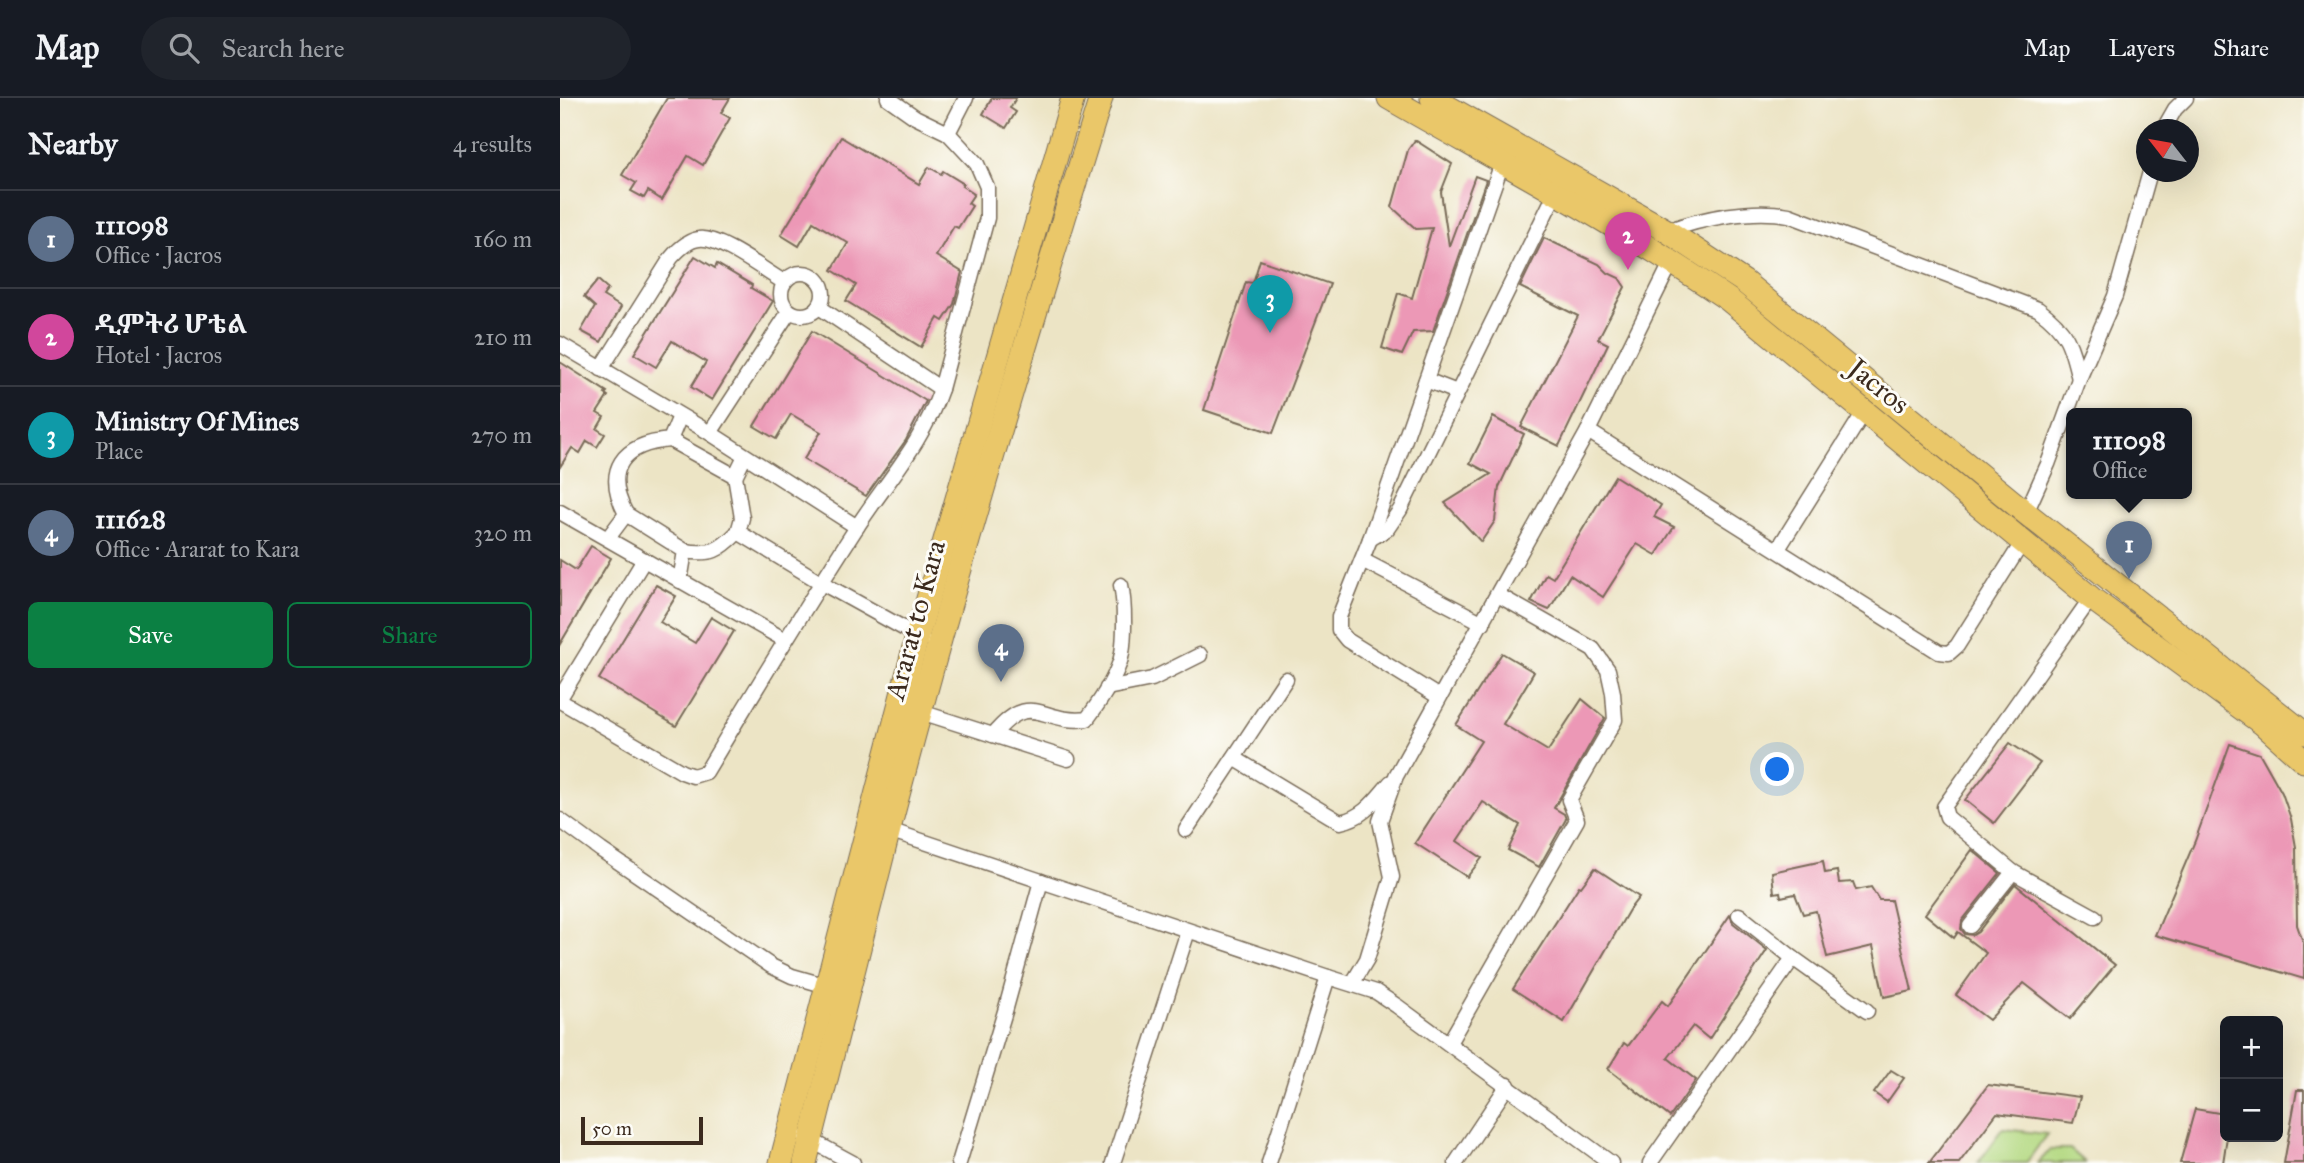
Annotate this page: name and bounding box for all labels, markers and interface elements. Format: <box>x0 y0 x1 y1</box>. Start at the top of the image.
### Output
search box <box>141 17 631 80</box>
text: Map <box>35 28 99 68</box>
icon: search <box>165 29 203 67</box>
text: Search here <box>221 32 345 64</box>
text: Map <box>2024 33 2071 63</box>
text: Layers <box>2109 33 2175 63</box>
text: Share <box>2213 33 2269 63</box>
north arrow <box>2136 119 2199 182</box>
text: Nearby <box>28 126 118 162</box>
text: 4 results <box>453 130 532 158</box>
text: 111098 <box>95 209 169 241</box>
pin: 2 <box>1605 212 1651 270</box>
text: 1 <box>46 225 56 253</box>
text: 160 m <box>474 225 532 253</box>
text: Office · Jacros <box>95 241 222 269</box>
pin: 3 <box>1247 275 1293 333</box>
text: ዲምትሪ ሆቴል <box>95 308 247 340</box>
text: 2 <box>45 323 57 351</box>
text: 210 m <box>474 323 532 351</box>
text: Hotel · Jacros <box>95 341 222 369</box>
street label: Jacros <box>1839 349 1917 421</box>
text: Ministry Of Mines <box>95 405 299 437</box>
popup <box>2066 408 2192 499</box>
text: 3 <box>46 421 56 449</box>
text: 270 m <box>471 421 532 449</box>
text: 111098 <box>2092 424 2166 456</box>
text: Place <box>95 437 143 465</box>
text: Office <box>2092 456 2147 484</box>
text: 111628 <box>95 503 166 535</box>
text: 4 <box>45 519 57 547</box>
text: 320 m <box>474 519 532 547</box>
pin: 1 <box>2106 521 2152 579</box>
text: Office · Ararat to Kara <box>95 535 299 563</box>
street label: Ararat to Kara <box>877 536 953 705</box>
button: Save <box>28 602 273 668</box>
button: Share <box>287 602 532 668</box>
pin: 4 <box>978 624 1024 682</box>
your location <box>1760 752 1794 786</box>
map controls <box>2220 1016 2283 1142</box>
button: + <box>2220 1016 2283 1079</box>
button: − <box>2220 1079 2283 1142</box>
scale bar <box>581 1114 704 1146</box>
text: 50 m <box>592 1117 632 1140</box>

